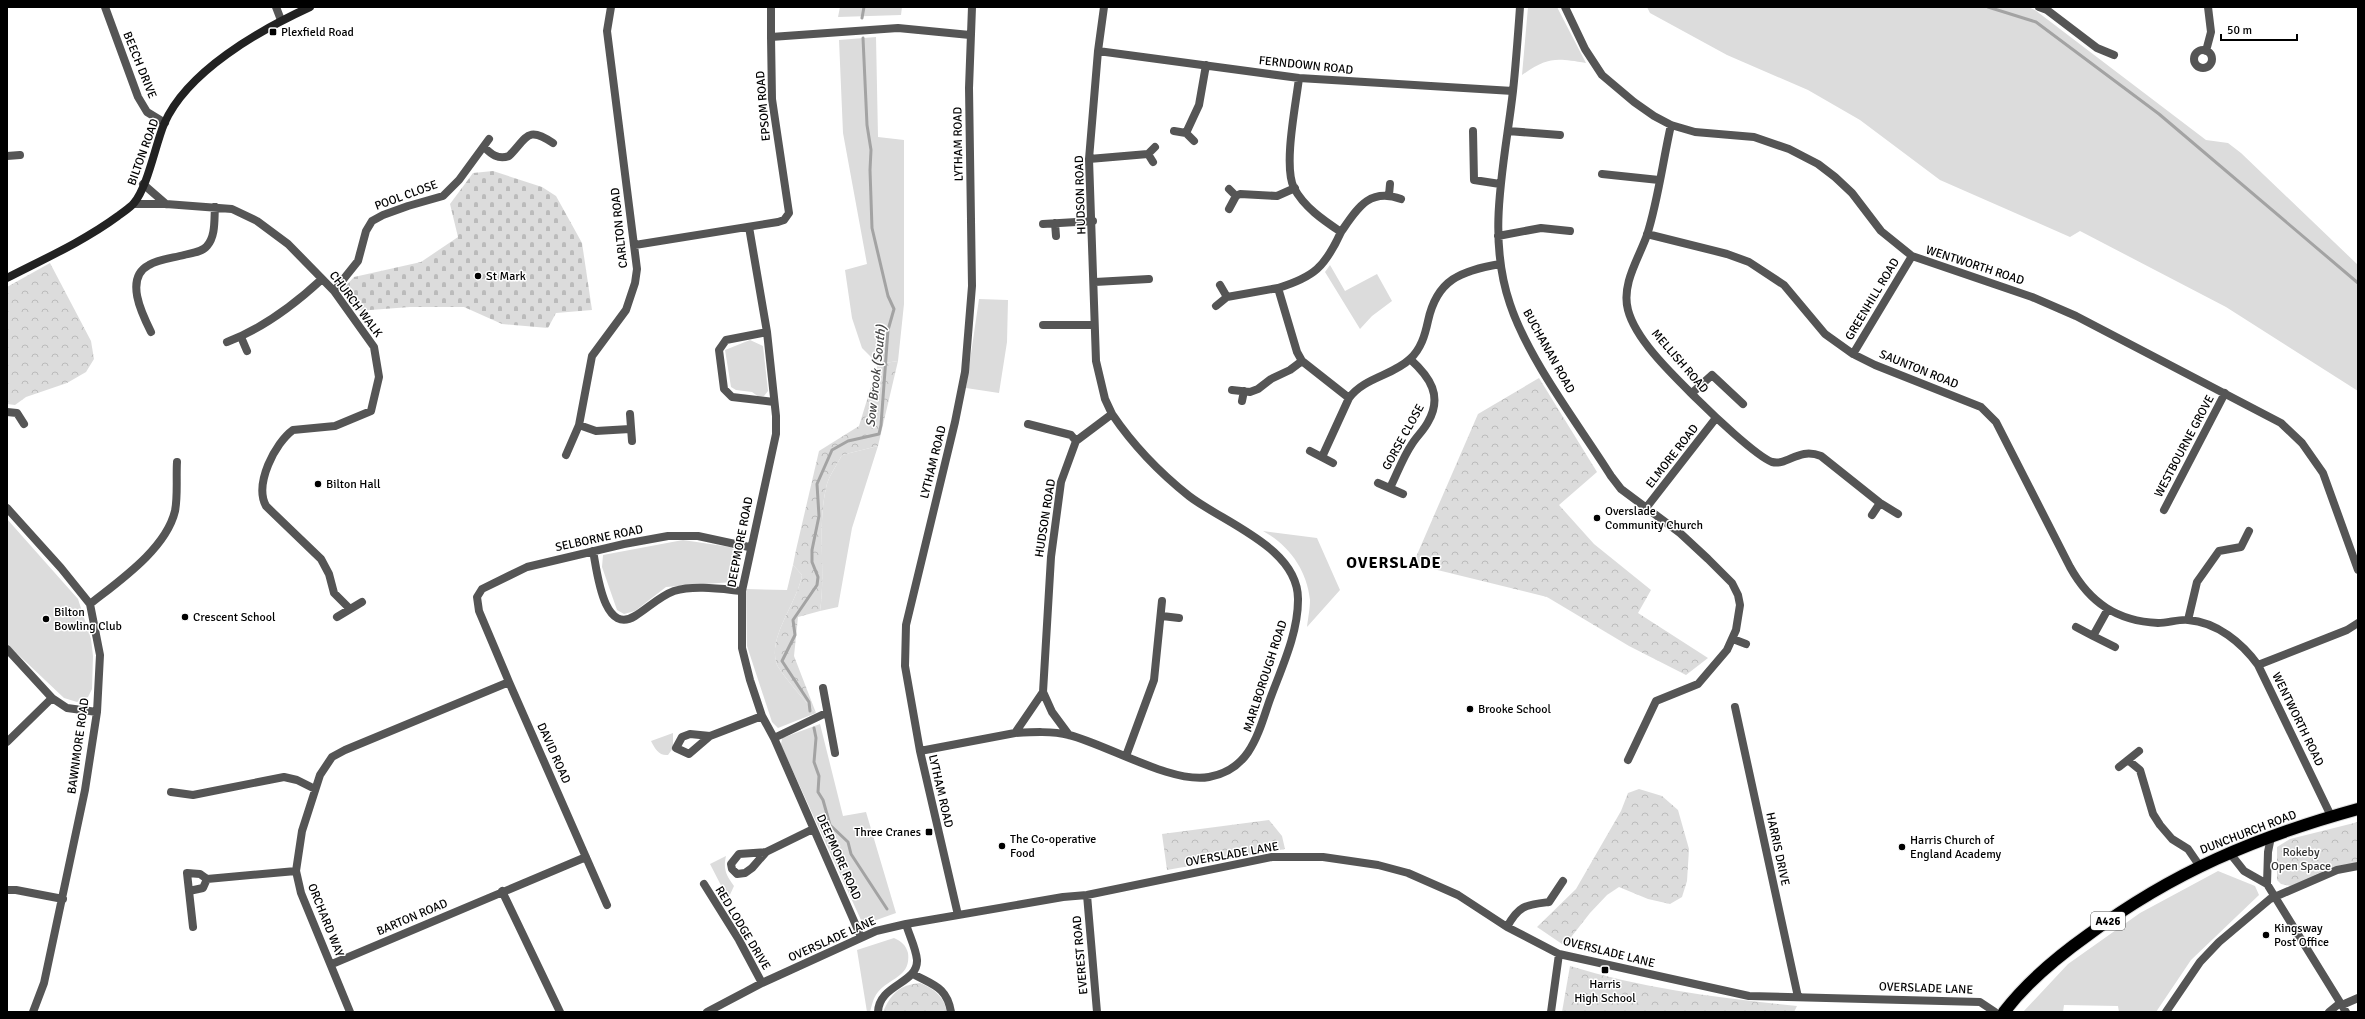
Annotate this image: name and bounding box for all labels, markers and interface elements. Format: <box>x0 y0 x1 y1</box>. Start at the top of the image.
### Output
scale bar <box>2221 16 2297 42</box>
text: 50 m <box>2227 23 2252 38</box>
place label: Plexfield Road <box>281 25 354 40</box>
marker: Plexfield Road <box>268 27 278 37</box>
street label: BEECH DRIVE <box>119 29 160 101</box>
street label: FERNDOWN ROAD <box>1258 53 1354 78</box>
street label: EPSOM ROAD <box>753 70 774 142</box>
street label: LYTHAM ROAD <box>950 106 967 181</box>
street label: BILTON ROAD <box>124 117 163 188</box>
street label: HUDSON ROAD <box>1072 155 1089 235</box>
street label: POOL CLOSE <box>373 177 440 214</box>
street label: CARLTON ROAD <box>608 187 631 269</box>
street label: WENTWORTH ROAD <box>1924 242 2026 289</box>
street label: GREENHILL ROAD <box>1842 255 1903 343</box>
street label: CHURCH WALK <box>326 268 385 340</box>
place label: St Mark <box>486 269 526 284</box>
marker: St Mark <box>473 271 483 281</box>
street label: BUCHANAN ROAD <box>1519 306 1578 396</box>
water label: Sow Brook (South) <box>863 324 889 428</box>
street label: MELLISH ROAD <box>1648 326 1712 396</box>
street label: SAUNTON ROAD <box>1877 347 1961 392</box>
street label: WESTBOURNE GROVE <box>2151 393 2218 500</box>
street label: GORSE CLOSE <box>1379 401 1428 473</box>
street label: ELMORE ROAD <box>1643 421 1702 491</box>
street label: LYTHAM ROAD <box>917 424 950 500</box>
place label: Bilton Hall <box>326 477 381 492</box>
street label: HUDSON ROAD <box>1032 478 1059 558</box>
marker: Bilton Hall <box>313 479 323 489</box>
street label: DEEPMORE ROAD <box>724 495 757 589</box>
place label: Overslade Community Church <box>1605 504 1703 533</box>
marker: Overslade Community Church <box>1592 513 1602 523</box>
street label: SELBORNE ROAD <box>554 522 645 555</box>
district label: OVERSLADE <box>1346 553 1442 573</box>
place label: Bilton Bowling Club <box>54 605 122 634</box>
place label: Crescent School <box>193 610 276 625</box>
marker: Crescent School <box>180 612 190 622</box>
marker: Bilton Bowling Club <box>41 614 51 624</box>
street label: MARLBOROUGH ROAD <box>1240 618 1291 734</box>
street label: WENTWORTH ROAD <box>2268 670 2327 769</box>
street label: BAWNMORE ROAD <box>64 697 93 795</box>
place label: Brooke School <box>1478 702 1552 717</box>
marker: Brooke School <box>1465 704 1475 714</box>
street label: DAVID ROAD <box>533 720 574 786</box>
street label: LYTHAM ROAD <box>925 753 956 829</box>
street label: DUNCHURCH ROAD <box>2198 807 2299 858</box>
street label: HARRIS DRIVE <box>1762 811 1793 887</box>
street label: DEEPMORE ROAD <box>813 812 864 903</box>
place label: Three Cranes <box>854 825 921 840</box>
marker: Three Cranes <box>924 827 934 837</box>
place label: The Co-operative Food <box>1010 832 1096 861</box>
place label: Harris Church of England Academy <box>1910 833 2002 862</box>
street label: OVERSLADE LANE <box>1184 839 1280 870</box>
marker: The Co-operative Food <box>997 841 1007 851</box>
marker: Harris Church of England Academy <box>1897 842 1907 852</box>
park label: Rokeby Open Space <box>2271 845 2331 874</box>
street label: ORCHARD WAY <box>304 881 347 959</box>
street label: RED LODGE DRIVE <box>712 884 774 973</box>
street label: BARTON ROAD <box>374 896 450 939</box>
road number: A426 <box>2091 912 2125 930</box>
street label: OVERSLADE LANE <box>786 913 879 966</box>
street label: EVEREST ROAD <box>1070 915 1091 995</box>
place label: Kingsway Post Office <box>2274 921 2329 950</box>
marker: Kingsway Post Office <box>2261 930 2271 940</box>
street label: OVERSLADE LANE <box>1561 934 1657 971</box>
marker: Harris High School <box>1600 965 1610 975</box>
place label: Harris High School <box>1574 977 1636 1006</box>
street label: OVERSLADE LANE <box>1879 979 1974 998</box>

